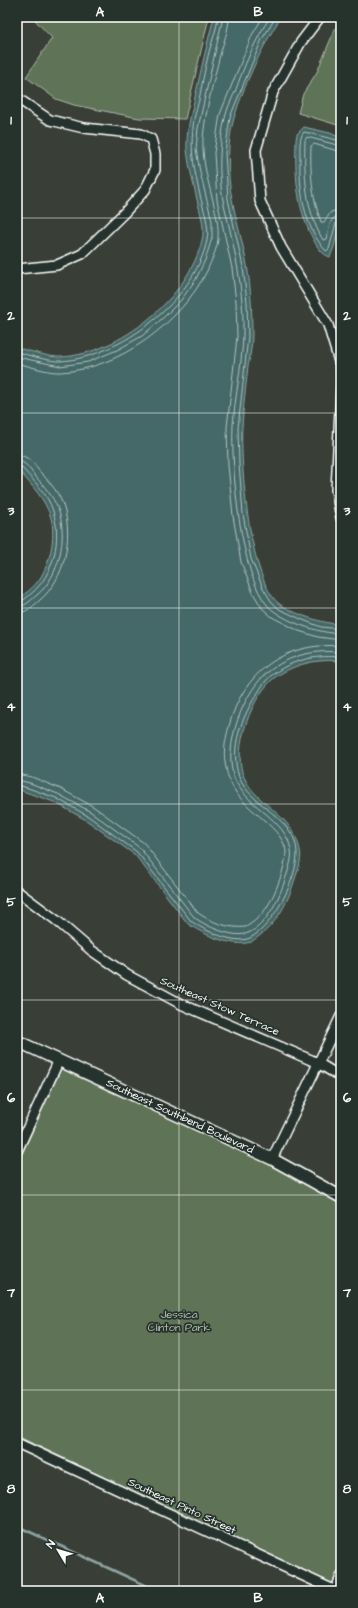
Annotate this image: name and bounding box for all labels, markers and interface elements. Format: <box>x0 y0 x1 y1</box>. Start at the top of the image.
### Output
text: A <box>96 3 105 21</box>
text: B <box>253 3 263 21</box>
text: 1 <box>10 111 12 129</box>
text: 1 <box>346 111 348 129</box>
text: 2 <box>6 307 15 325</box>
text: 2 <box>342 307 351 325</box>
text: 3 <box>7 502 15 520</box>
text: 3 <box>343 502 351 520</box>
text: 4 <box>7 698 16 716</box>
text: 4 <box>343 698 352 716</box>
text: 5 <box>6 893 16 911</box>
text: 5 <box>342 893 352 911</box>
street label: Southeast Stow Terrace <box>158 973 282 1039</box>
street label: Southeast Southbend Boulevard <box>104 1075 257 1157</box>
text: 6 <box>7 1089 16 1107</box>
text: 6 <box>343 1089 352 1107</box>
text: 7 <box>6 1284 16 1302</box>
text: 7 <box>342 1284 352 1302</box>
park label: Jessica Clinton Park <box>148 1307 211 1335</box>
street label: Southeast Pinto Street <box>125 1474 239 1538</box>
text: 8 <box>7 1480 16 1498</box>
text: 8 <box>343 1480 352 1498</box>
north arrow <box>38 1530 78 1570</box>
text: N <box>42 1537 59 1551</box>
text: A <box>96 1589 105 1607</box>
text: B <box>253 1589 263 1607</box>

